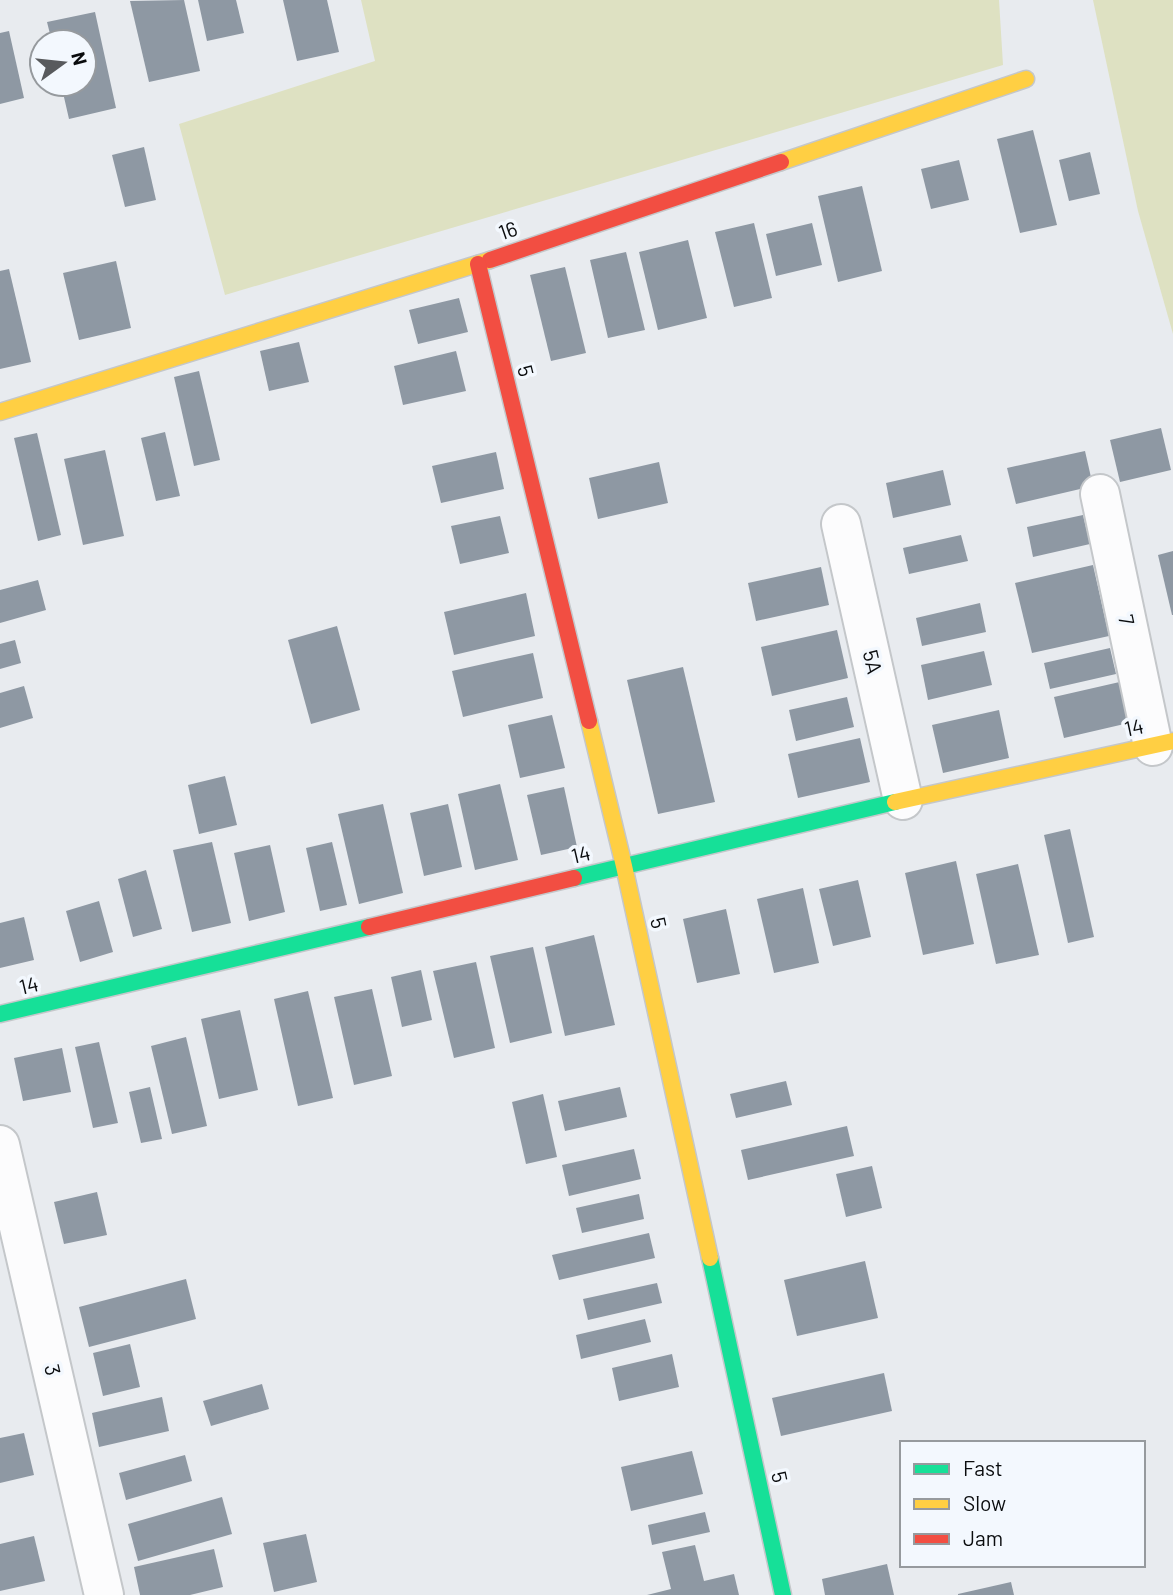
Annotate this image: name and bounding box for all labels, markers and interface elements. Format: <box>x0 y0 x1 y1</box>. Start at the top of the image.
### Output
north arrow <box>28 28 98 98</box>
text: N <box>67 49 93 68</box>
street label: 16 <box>495 215 520 244</box>
street label: 5 <box>513 362 540 379</box>
street label: 7 <box>1114 612 1141 627</box>
street label: 5A <box>859 647 888 676</box>
street label: 14 <box>1122 712 1146 741</box>
street label: 14 <box>569 839 593 868</box>
street label: 5 <box>646 915 673 931</box>
street label: 14 <box>17 970 41 999</box>
street label: 3 <box>40 1362 67 1378</box>
legend <box>900 1441 1145 1567</box>
text: Fast <box>963 1455 1003 1480</box>
street label: 5 <box>767 1469 794 1485</box>
text: Slow <box>963 1490 1006 1515</box>
text: Jam <box>963 1525 1003 1550</box>

